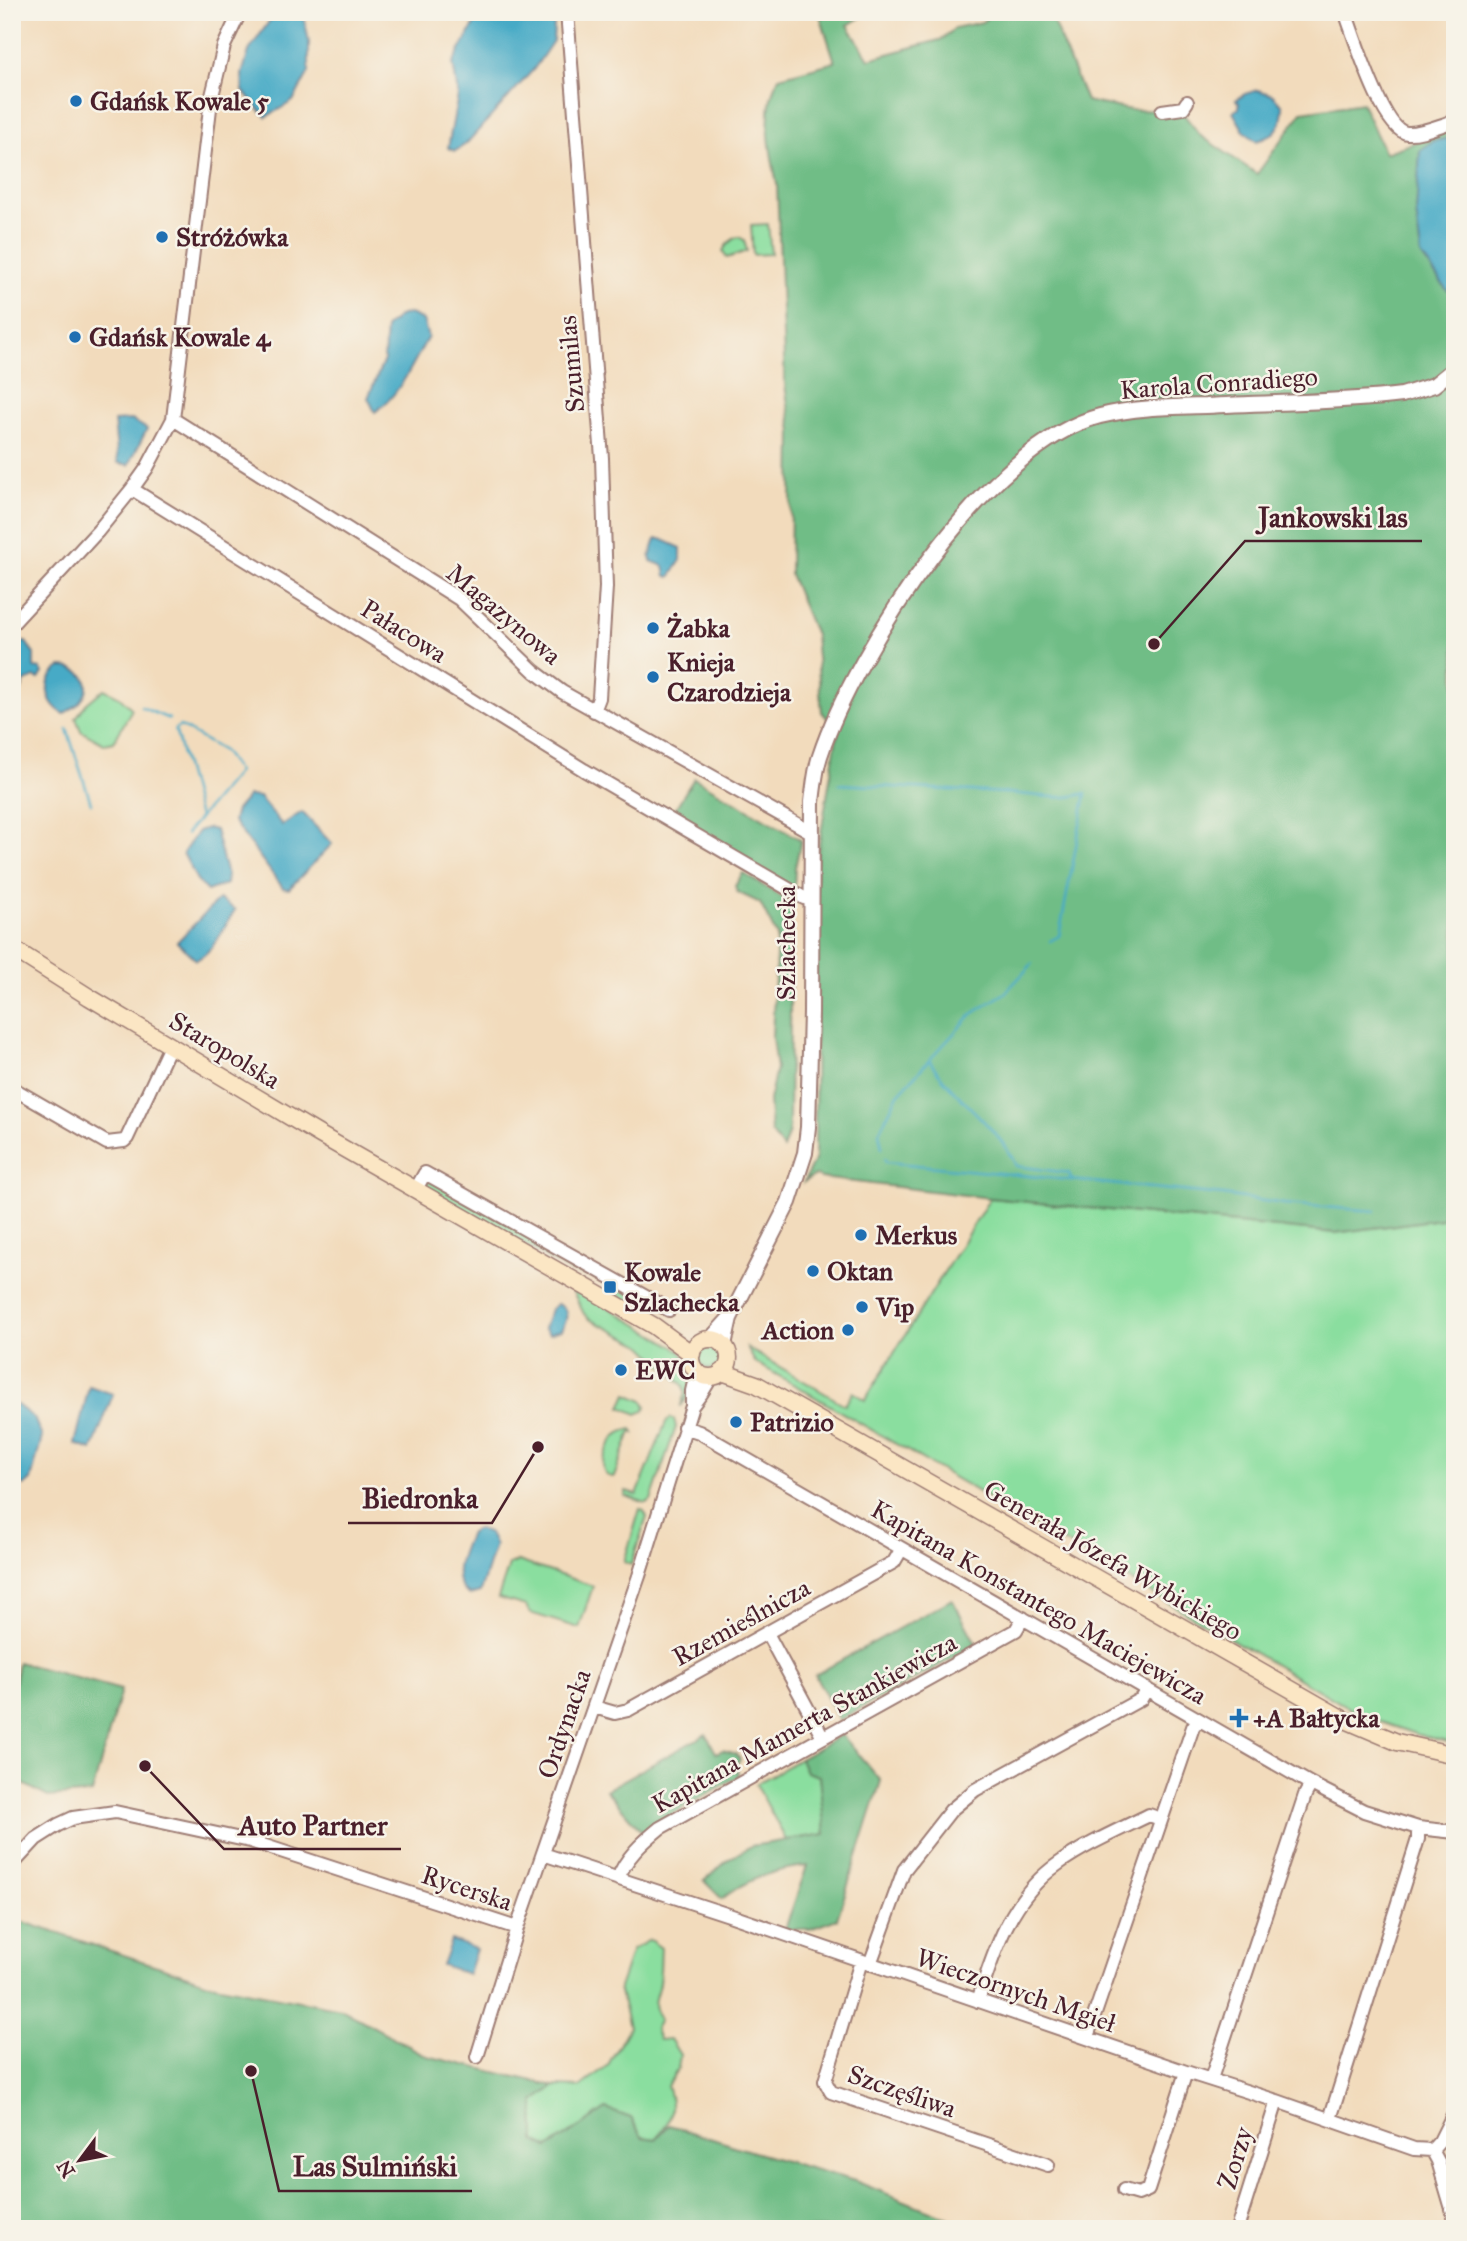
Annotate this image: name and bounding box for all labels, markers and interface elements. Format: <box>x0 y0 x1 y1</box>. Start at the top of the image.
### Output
place label: Gdańsk Kowale 5 <box>90 85 270 117</box>
marker: Gdańsk Kowale 5 <box>68 93 84 109</box>
place label: Stróżówka <box>176 221 289 253</box>
marker: Stróżówka <box>154 229 170 245</box>
street label: Szumilas <box>551 314 591 414</box>
place label: Gdańsk Kowale 4 <box>89 321 272 353</box>
marker: Gdańsk Kowale 4 <box>67 329 83 345</box>
street label: Karola Conradiego <box>1119 360 1319 406</box>
callout: Jankowski las <box>1245 492 1422 541</box>
text: Jankowski las <box>1254 500 1408 535</box>
street label: Magazynowa <box>440 557 568 671</box>
street label: Pałacowa <box>355 592 453 670</box>
place label: Żabka <box>667 612 731 644</box>
marker: Żabka <box>645 620 661 636</box>
place label: Knieja Czarodzieja <box>667 646 792 708</box>
marker: Knieja Czarodzieja <box>645 669 661 685</box>
street label: Szlachecka <box>770 885 802 1001</box>
street label: Staropolska <box>164 1004 286 1096</box>
place label: Merkus <box>875 1219 958 1251</box>
marker: Merkus <box>853 1227 869 1243</box>
place label: Oktan <box>827 1255 893 1287</box>
place label: Kowale Szlachecka <box>624 1256 740 1318</box>
marker: Oktan <box>805 1263 821 1279</box>
marker: Kowale Szlachecka <box>602 1279 618 1295</box>
place label: Vip <box>875 1291 914 1323</box>
marker: Vip <box>854 1299 870 1315</box>
place label: Action <box>760 1314 834 1346</box>
marker: Action <box>840 1322 856 1338</box>
place label: EWC <box>635 1354 696 1386</box>
marker: EWC <box>613 1362 629 1378</box>
place label: Patrizio <box>750 1406 834 1438</box>
marker: Patrizio <box>728 1414 744 1430</box>
street label: Generała Józefa Wybickiego <box>978 1473 1248 1647</box>
callout: Biedronka <box>348 1474 492 1523</box>
text: Biedronka <box>362 1481 479 1516</box>
street label: Kapitana Konstantego Maciejewicza <box>865 1493 1213 1711</box>
street label: Rzemieślnicza <box>667 1571 815 1673</box>
street label: Kapitana Mamerta Stankiewicza <box>646 1626 962 1820</box>
street label: Ordynacka <box>530 1665 598 1783</box>
place label: +A Bałtycka <box>1253 1702 1380 1734</box>
marker: +A Bałtycka <box>1231 1710 1247 1726</box>
callout: Auto Partner <box>224 1800 401 1849</box>
text: Auto Partner <box>237 1808 388 1843</box>
street label: Rycerska <box>418 1858 517 1918</box>
street label: Wieczornych Mgieł <box>912 1941 1121 2039</box>
street label: Szczęśliwa <box>844 2058 960 2124</box>
street label: Zorzy <box>1210 2122 1260 2193</box>
north arrow <box>46 2126 116 2196</box>
callout: Las Sulmiński <box>279 2142 472 2191</box>
text: Las Sulmiński <box>293 2149 458 2184</box>
text: N <box>52 2156 80 2182</box>

